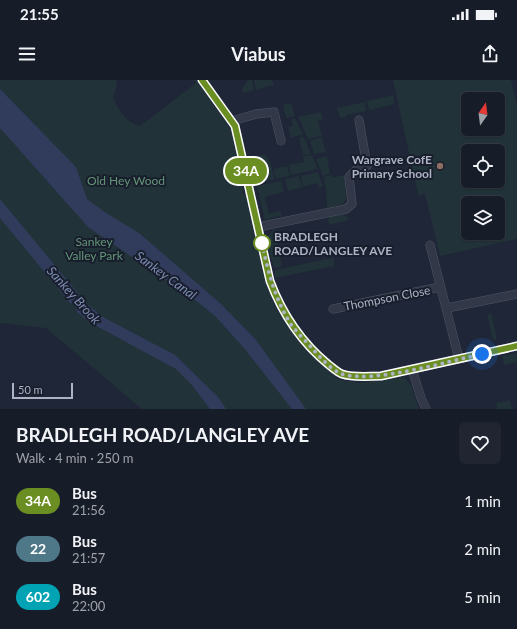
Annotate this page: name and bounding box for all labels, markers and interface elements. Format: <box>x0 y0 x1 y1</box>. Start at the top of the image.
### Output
text: 21:55 <box>20 5 59 23</box>
icon: menu <box>16 43 38 65</box>
text: Viabus <box>231 43 286 65</box>
icon: share <box>479 43 501 65</box>
north arrow <box>461 92 505 136</box>
map controls <box>461 92 505 240</box>
button: locate <box>461 144 505 188</box>
place label: Wargrave CofE Primary School <box>352 152 432 181</box>
line badge: 34A <box>223 158 269 184</box>
marker: Wargrave CofE Primary School <box>435 161 445 171</box>
text: 34A <box>233 162 259 179</box>
park label: Old Hey Wood <box>87 173 165 188</box>
button: layers <box>461 196 505 240</box>
place label: BRADLEGH ROAD/LANGLEY AVE <box>274 229 392 258</box>
park label: Sankey Valley Park <box>65 234 124 263</box>
marker: BRADLEGH ROAD/LANGLEY AVE <box>253 234 271 252</box>
water label: Sankey Canal <box>132 247 200 303</box>
water label: Sankey Brook <box>44 263 105 328</box>
street label: Thompson Close <box>342 282 432 314</box>
your location <box>472 344 492 364</box>
scale bar <box>12 381 73 400</box>
text: 50 m <box>18 383 43 396</box>
button: heart <box>459 422 501 464</box>
text: BRADLEGH ROAD/LANGLEY AVE <box>16 423 309 446</box>
text: Walk · 4 min · 250 m <box>16 450 134 466</box>
text: Bus <box>72 484 97 502</box>
text: 34A <box>25 492 51 509</box>
text: 1 min <box>464 492 501 510</box>
text: 21:56 <box>72 502 105 518</box>
text: Bus <box>72 532 97 550</box>
text: 22 <box>30 540 46 557</box>
text: 2 min <box>464 540 501 558</box>
text: 21:57 <box>72 550 105 566</box>
text: Bus <box>72 580 97 598</box>
text: 602 <box>26 588 50 605</box>
text: 5 min <box>464 588 501 606</box>
text: 22:00 <box>72 598 105 614</box>

